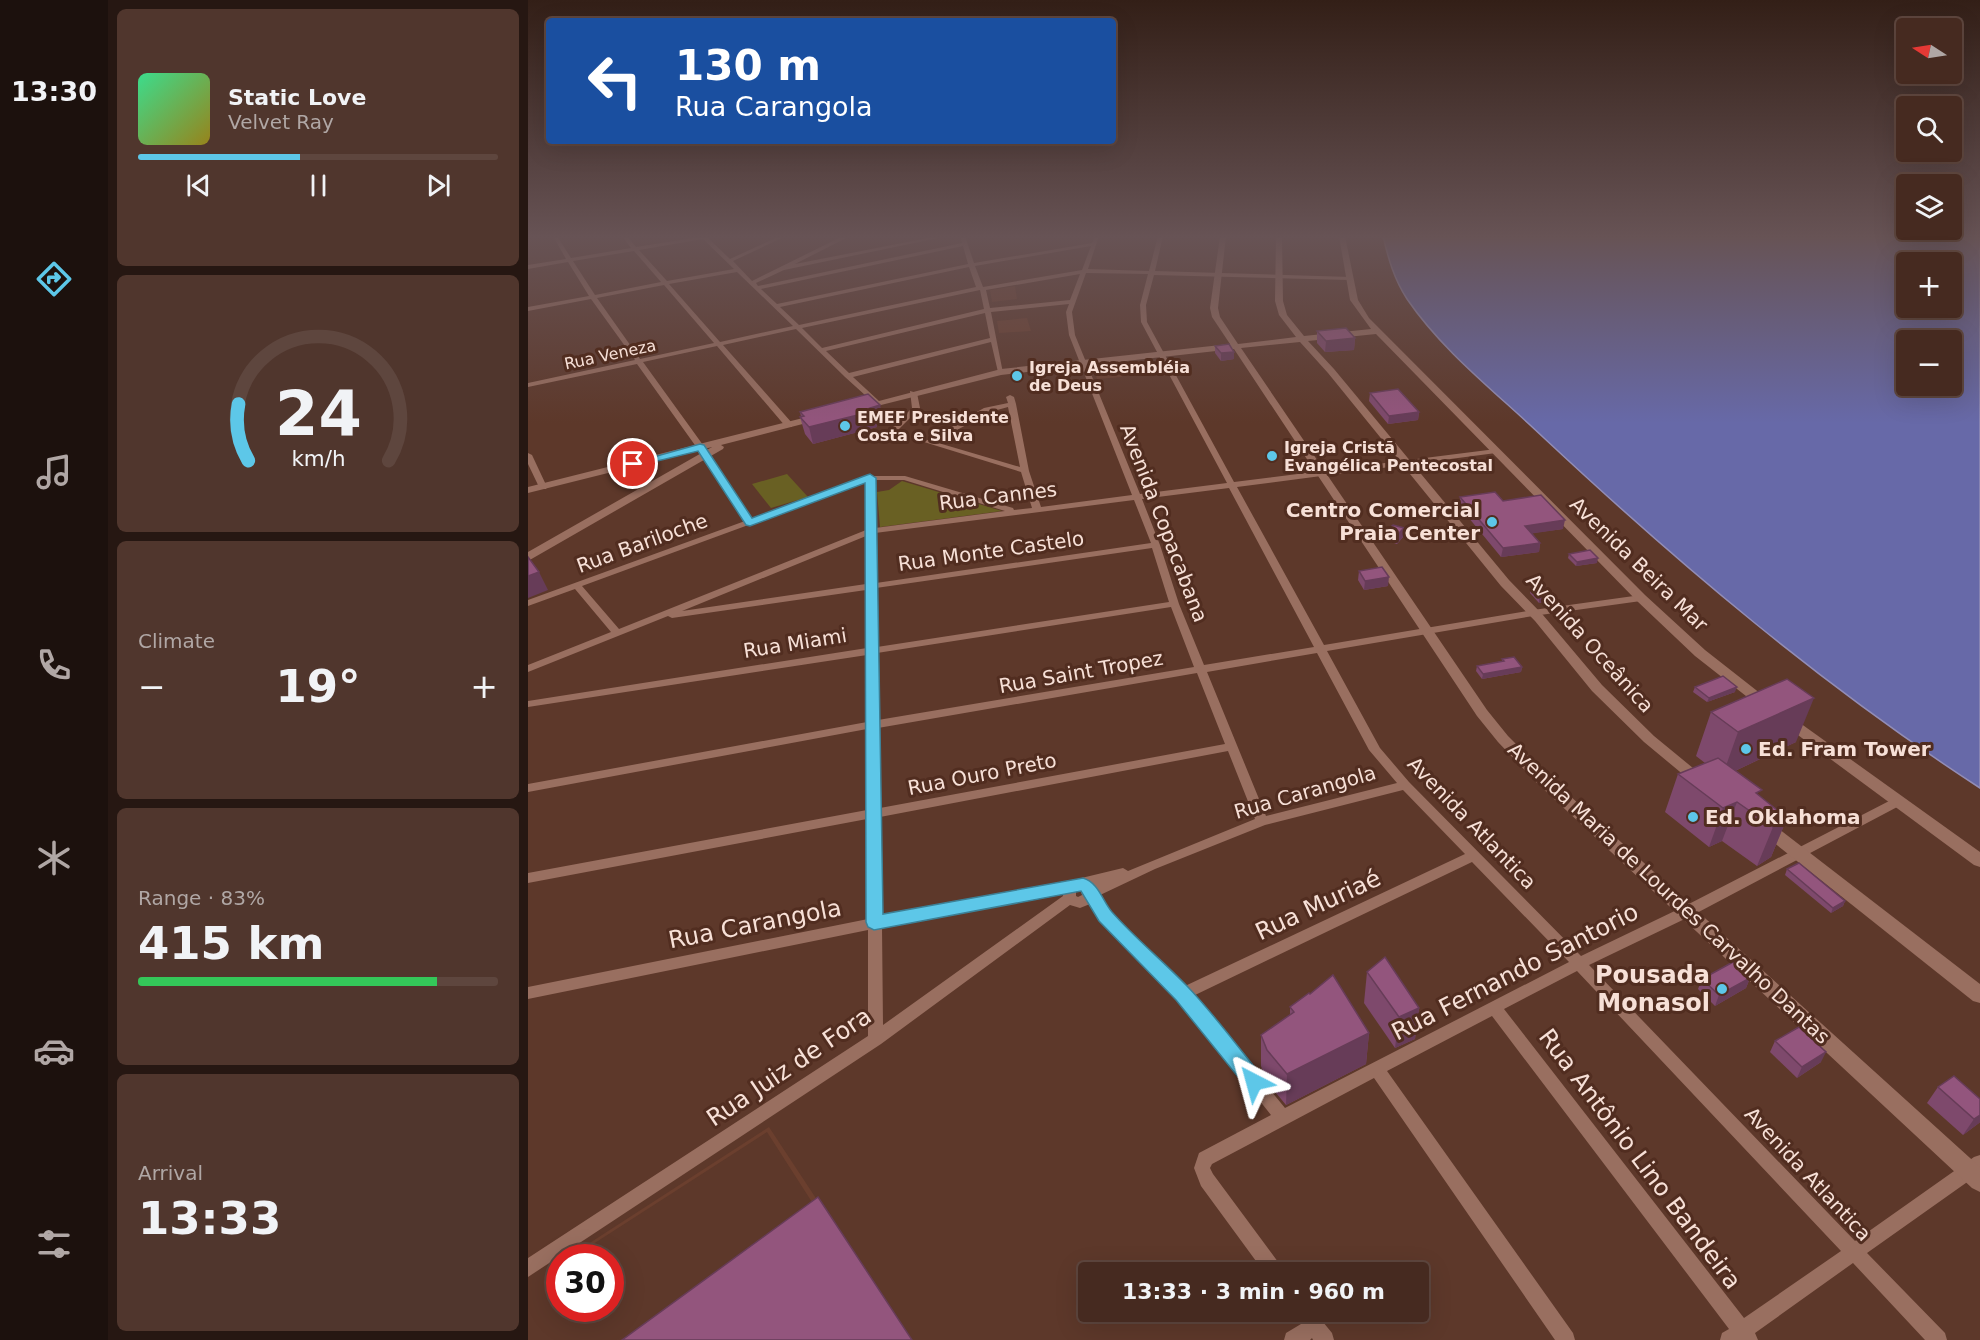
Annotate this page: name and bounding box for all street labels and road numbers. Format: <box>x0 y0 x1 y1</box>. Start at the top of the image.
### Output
street label: Rua Veneza <box>563 336 658 373</box>
street label: Avenida Copacabana <box>1115 420 1213 626</box>
street label: Rua Cannes <box>938 477 1058 515</box>
street label: Avenida Beira Mar <box>1565 492 1713 637</box>
street label: Rua Bariloche <box>573 508 711 578</box>
street label: Rua Monte Castelo <box>896 526 1086 576</box>
street label: Avenida Oceânica <box>1521 568 1659 718</box>
street label: Rua Miami <box>742 623 848 663</box>
street label: Rua Saint Tropez <box>997 646 1165 698</box>
street label: Avenida Maria de Lourdes Carvalho Dantas <box>1503 737 1835 1049</box>
street label: Rua Ouro Preto <box>906 748 1058 800</box>
street label: Avenida Atlantica <box>1403 752 1541 894</box>
street label: Rua Carangola <box>1231 760 1379 824</box>
street label: Rua Muriaé <box>1251 864 1385 946</box>
street label: Rua Carangola <box>666 893 844 955</box>
street label: Rua Fernando Santorio <box>1387 898 1643 1046</box>
street label: Rua Juiz de Fora <box>702 1002 876 1132</box>
street label: Rua Antônio Lino Bandeira <box>1533 1023 1747 1295</box>
street label: Avenida Atlantica <box>1740 1102 1876 1246</box>

